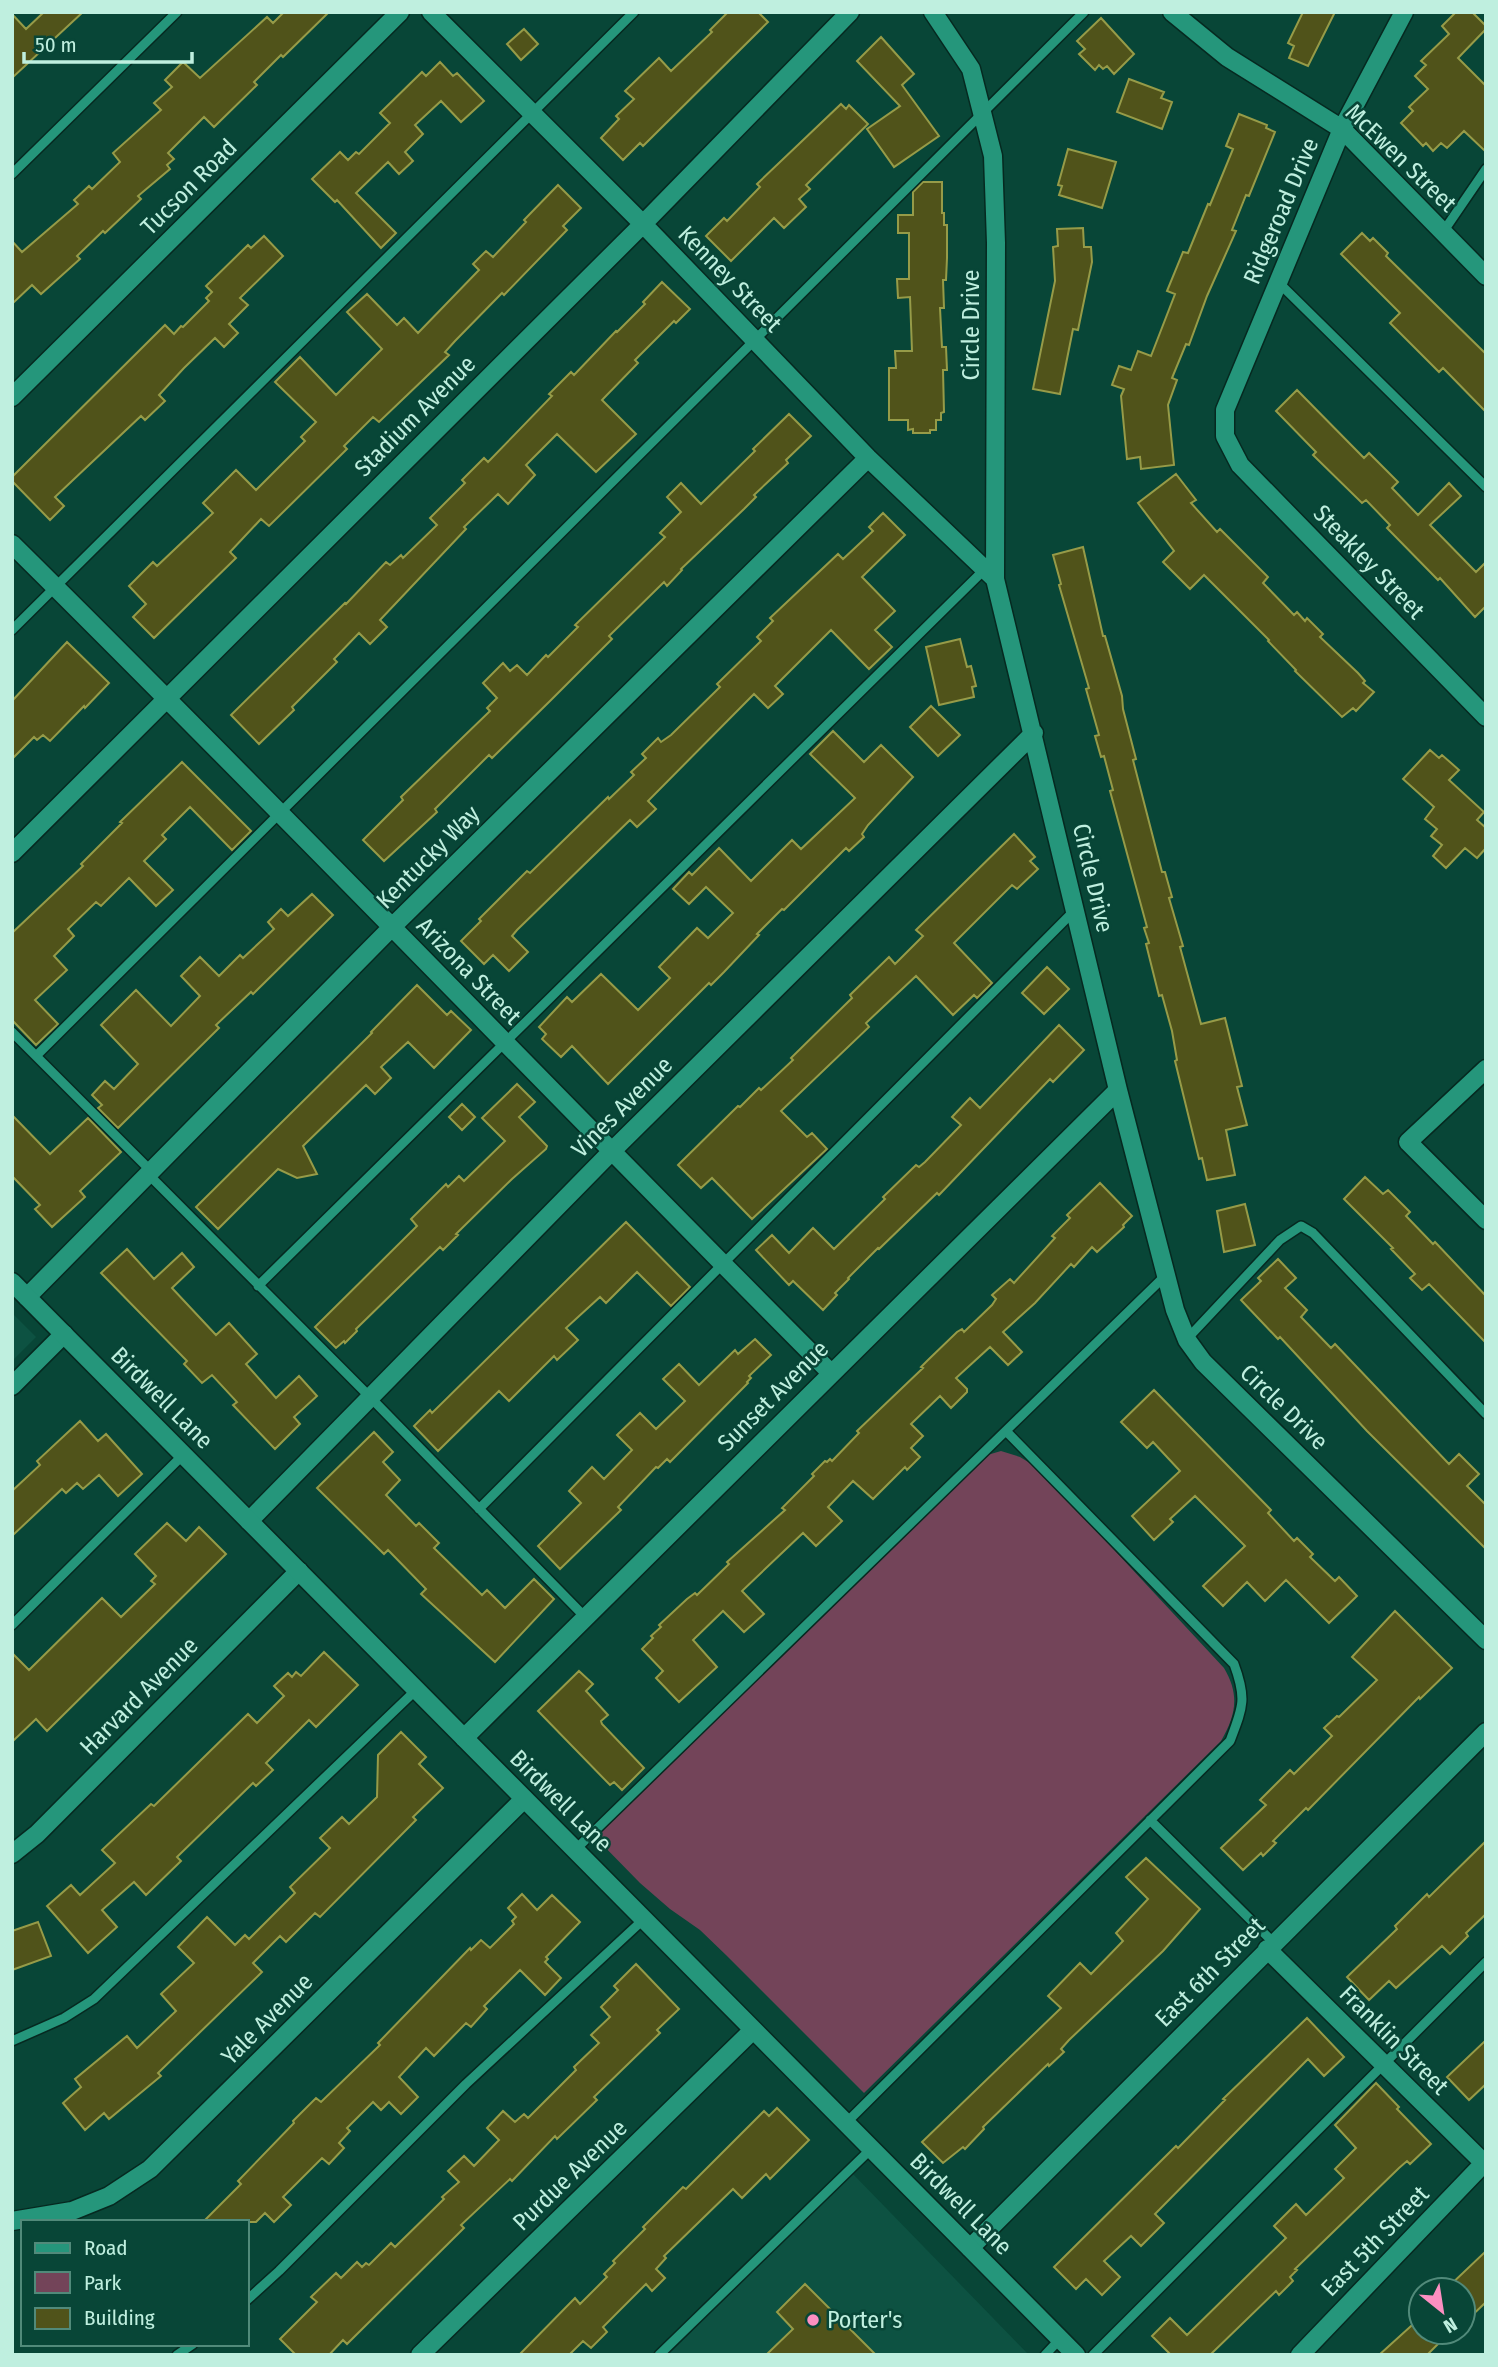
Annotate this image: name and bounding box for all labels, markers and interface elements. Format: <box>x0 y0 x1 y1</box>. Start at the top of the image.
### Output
scale bar <box>24 21 192 65</box>
text: 50 m <box>35 32 77 58</box>
street label: McEwen Street <box>1340 98 1462 218</box>
street label: Tucson Road <box>135 133 243 241</box>
street label: Ridgeroad Drive <box>1238 134 1324 288</box>
street label: Kenney Street <box>672 220 788 338</box>
street label: Circle Drive <box>957 270 985 380</box>
street label: Stadium Avenue <box>349 350 481 482</box>
street label: Steakley Street <box>1308 499 1430 625</box>
street label: Kentucky Way <box>371 799 486 914</box>
street label: Circle Drive <box>1067 821 1119 935</box>
street label: Arizona Street <box>411 912 527 1030</box>
street label: Vines Avenue <box>566 1051 678 1163</box>
street label: Sunset Avenue <box>712 1335 834 1457</box>
street label: Birdwell Lane <box>105 1341 219 1455</box>
street label: Circle Drive <box>1234 1358 1334 1456</box>
street label: Harvard Avenue <box>74 1631 204 1761</box>
street label: Birdwell Lane <box>504 1744 618 1858</box>
street label: East 6th Street <box>1149 1911 1271 2033</box>
street label: Yale Avenue <box>216 1968 318 2070</box>
street label: Franklin Street <box>1334 1980 1454 2100</box>
street label: Purdue Avenue <box>507 2114 633 2236</box>
street label: Birdwell Lane <box>904 2147 1018 2261</box>
street label: East 5th Street <box>1316 2180 1435 2302</box>
legend <box>21 2220 248 2346</box>
text: Road <box>84 2235 128 2261</box>
text: Park <box>84 2270 122 2296</box>
north arrow <box>1407 2276 1477 2346</box>
text: Building <box>84 2305 155 2331</box>
place label: Porter's <box>827 2306 903 2334</box>
marker: Porter's <box>805 2312 821 2328</box>
text: N <box>1440 2312 1461 2338</box>

